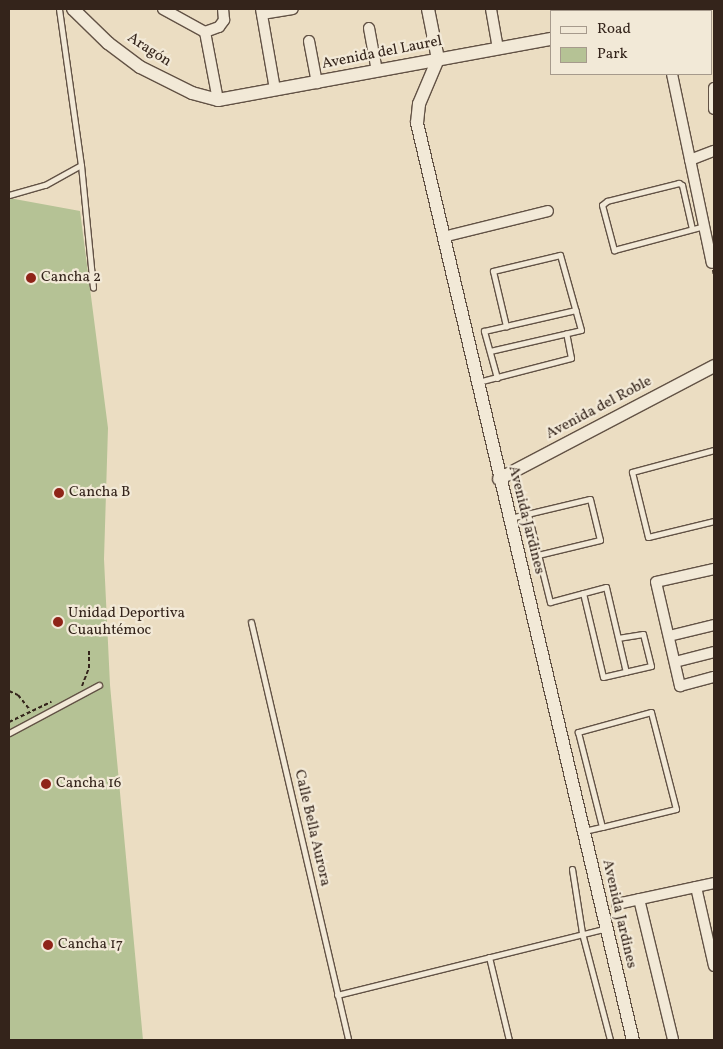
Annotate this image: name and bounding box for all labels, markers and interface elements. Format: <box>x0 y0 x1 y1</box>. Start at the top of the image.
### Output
legend <box>550 10 713 75</box>
text: Road <box>597 19 631 40</box>
street label: Aragón <box>124 29 174 71</box>
street label: Avenida del Laurel <box>320 33 444 73</box>
text: Park <box>597 44 628 65</box>
place label: Cancha 2 <box>41 269 101 287</box>
marker: Cancha 2 <box>25 272 37 284</box>
street label: Avenida del Roble <box>543 372 655 444</box>
street label: Avenida Jardines <box>504 464 548 576</box>
place label: Cancha B <box>69 484 130 502</box>
marker: Cancha B <box>53 487 65 499</box>
place label: Unidad Deportiva Cuauhtémoc <box>68 604 185 639</box>
marker: Unidad Deportiva Cuauhtémoc <box>52 616 64 628</box>
street label: Calle Bella Aurora <box>290 768 334 888</box>
place label: Cancha 16 <box>56 775 121 793</box>
marker: Cancha 16 <box>40 778 52 790</box>
street label: Avenida Jardines <box>598 858 640 970</box>
place label: Cancha 17 <box>58 936 123 954</box>
marker: Cancha 17 <box>42 939 54 951</box>

